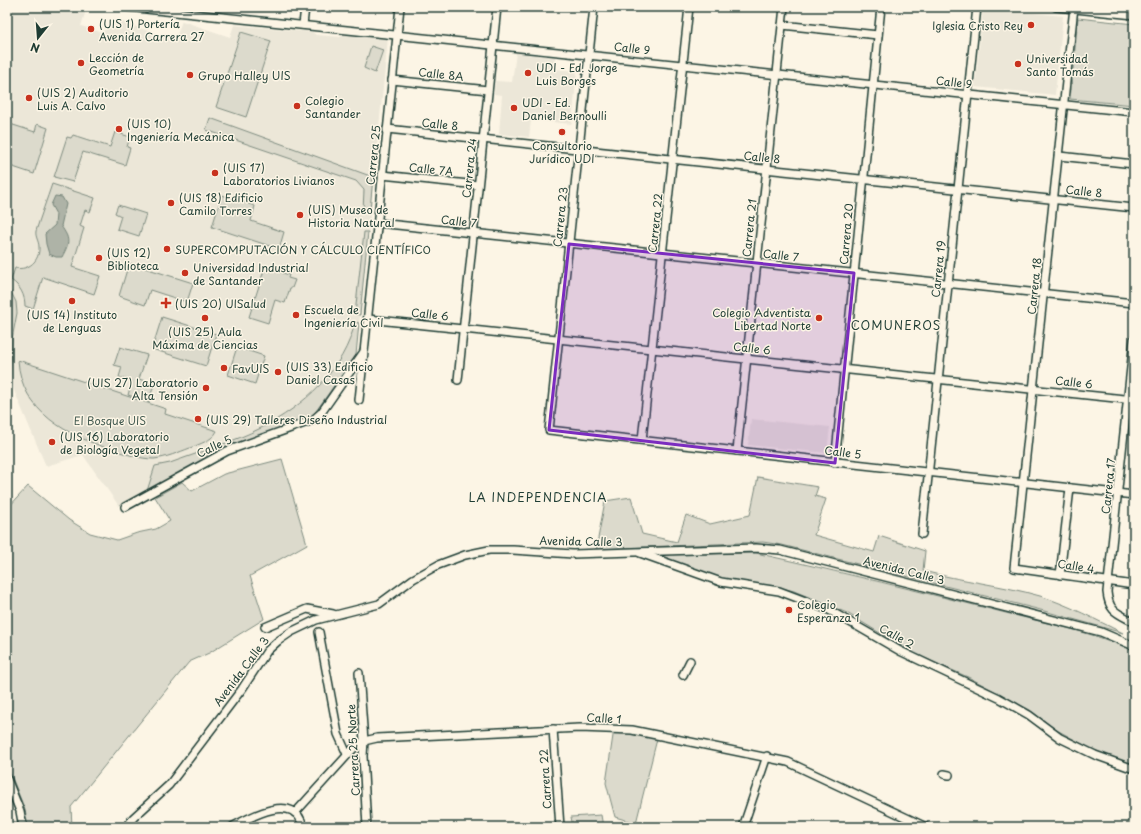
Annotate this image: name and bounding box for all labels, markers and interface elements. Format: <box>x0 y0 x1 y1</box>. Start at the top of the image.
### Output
place label: (UIS 1) Portería Avenida Carrera 27 <box>99 15 204 45</box>
place label: Iglesia Cristo Rey <box>932 17 1023 34</box>
north arrow <box>18 18 58 58</box>
marker: Iglesia Cristo Rey <box>1026 20 1036 30</box>
marker: (UIS 1) Portería Avenida Carrera 27 <box>86 24 96 34</box>
street label: Calle 9 <box>613 38 651 58</box>
text: N <box>28 39 42 57</box>
place label: Lección de Geometría <box>89 49 144 79</box>
place label: Universidad Santo Tomás <box>1026 50 1094 80</box>
marker: Lección de Geometría <box>76 58 86 68</box>
place label: UDI - Ed. Jorge Luis Borges <box>536 59 618 89</box>
marker: Universidad Santo Tomás <box>1013 59 1023 69</box>
street label: Calle 8A <box>417 63 465 85</box>
place label: Grupo Halley UIS <box>198 67 291 84</box>
marker: UDI - Ed. Jorge Luis Borges <box>523 68 533 78</box>
marker: Grupo Halley UIS <box>185 70 195 80</box>
street label: Calle 9 <box>935 72 973 92</box>
place label: (UIS 2) Auditorio Luis A. Calvo <box>37 84 128 114</box>
place label: Colegio Santander <box>305 92 361 122</box>
marker: (UIS 2) Auditorio Luis A. Calvo <box>24 93 34 103</box>
place label: UDI - Ed. Daniel Bernoulli <box>522 94 607 124</box>
marker: Colegio Santander <box>292 101 302 111</box>
marker: UDI - Ed. Daniel Bernoulli <box>509 103 519 113</box>
street label: Calle 8 <box>421 114 459 134</box>
place label: (UIS 10) Ingeniería Mecánica <box>127 115 234 145</box>
marker: (UIS 10) Ingeniería Mecánica <box>114 124 124 134</box>
street label: Carrera 25 <box>361 124 385 186</box>
marker: Consultorio Jurídico UDI <box>557 127 567 137</box>
street label: Carrera 24 <box>457 137 481 199</box>
place label: Consultorio Jurídico UDI <box>529 137 595 167</box>
street label: Calle 8 <box>743 147 781 167</box>
street label: Calle 7A <box>408 158 454 180</box>
place label: (UIS 17) Laboratorios Livianos <box>223 159 335 189</box>
marker: (UIS 17) Laboratorios Livianos <box>210 168 220 178</box>
street label: Calle 8 <box>1065 181 1103 201</box>
street label: Carrera 23 <box>548 186 572 248</box>
place label: (UIS 18) Edificio Camilo Torres <box>179 189 263 219</box>
street label: Carrera 22 <box>643 192 667 254</box>
marker: (UIS 18) Edificio Camilo Torres <box>166 198 176 208</box>
street label: Carrera 21 <box>737 198 761 258</box>
place label: (UIS) Museo de Historia Natural <box>308 201 395 231</box>
street label: Carrera 20 <box>835 203 857 265</box>
marker: (UIS) Museo de Historia Natural <box>295 210 305 220</box>
street label: Calle 7 <box>440 211 478 231</box>
street label: Carrera 19 <box>927 240 949 298</box>
place label: SUPERCOMPUTACIÓN Y CÁLCULO CIENTÍFICO <box>175 241 431 258</box>
place label: (UIS 12) Biblioteca <box>107 244 159 274</box>
marker: SUPERCOMPUTACIÓN Y CÁLCULO CIENTÍFICO <box>162 244 172 254</box>
street label: Calle 7 <box>762 245 800 265</box>
marker: (UIS 12) Biblioteca <box>94 253 104 263</box>
street label: Carrera 18 <box>1023 257 1045 315</box>
place label: Universidad Industrial de Santander <box>193 259 309 289</box>
marker: Universidad Industrial de Santander <box>180 268 190 278</box>
place label: (UIS 20) UISalud <box>175 295 266 312</box>
marker: (UIS 14) Instituto de Lenguas <box>67 296 77 306</box>
marker: (UIS 20) UISalud <box>160 297 172 309</box>
place label: Escuela de Ingeniería Civil <box>304 301 383 331</box>
street label: Calle 6 <box>410 304 450 324</box>
place label: Colegio Adventista Libertad Norte <box>712 304 812 334</box>
place label: (UIS 14) Instituto de Lenguas <box>27 306 117 336</box>
marker: Escuela de Ingeniería Civil <box>291 310 301 320</box>
marker: (UIS 25) Aula Máxima de Ciencias <box>200 313 210 323</box>
marker: Colegio Adventista Libertad Norte <box>814 313 824 323</box>
district label: COMUNEROS <box>851 316 941 334</box>
place label: (UIS 25) Aula Máxima de Ciencias <box>152 323 258 353</box>
street label: Calle 6 <box>732 338 772 358</box>
place label: (UIS 33) Edificio Daniel Casas <box>286 358 373 388</box>
place label: FavUIS <box>232 360 270 377</box>
marker: FavUIS <box>219 363 229 373</box>
marker: (UIS 33) Edificio Daniel Casas <box>273 367 283 377</box>
street label: Calle 6 <box>1054 372 1094 392</box>
place label: (UIS 27) Laboratorio Alta Tensión <box>87 374 198 404</box>
marker: (UIS 27) Laboratorio Alta Tensión <box>201 383 211 393</box>
place label: (UIS 29) Talleres Diseño Industrial <box>206 411 387 428</box>
park label: El Bosque UIS <box>74 412 146 429</box>
marker: (UIS 29) Talleres Diseño Industrial <box>193 414 203 424</box>
place label: (UIS 16) Laboratorio de Biología Vegetal <box>60 428 169 458</box>
street label: Calle 5 <box>194 430 234 462</box>
marker: (UIS 16) Laboratorio de Biología Vegetal <box>47 437 57 447</box>
street label: Calle 5 <box>824 441 862 463</box>
street label: Carrera 17 <box>1097 457 1119 515</box>
district label: LA INDEPENDENCIA <box>469 488 607 506</box>
street label: Avenida Calle 3 <box>539 532 623 550</box>
street label: Avenida Calle 3 <box>862 552 946 588</box>
street label: Calle 4 <box>1056 555 1096 577</box>
place label: Colegio Esperanza 1 <box>797 596 860 626</box>
marker: Colegio Esperanza 1 <box>784 605 794 615</box>
street label: Calle 2 <box>876 619 918 653</box>
street label: Avenida Calle 3 <box>209 633 273 709</box>
street label: Carrera 25 Norte <box>342 703 364 796</box>
street label: Calle 1 <box>586 709 622 727</box>
street label: Carrera 22 <box>534 748 556 810</box>

